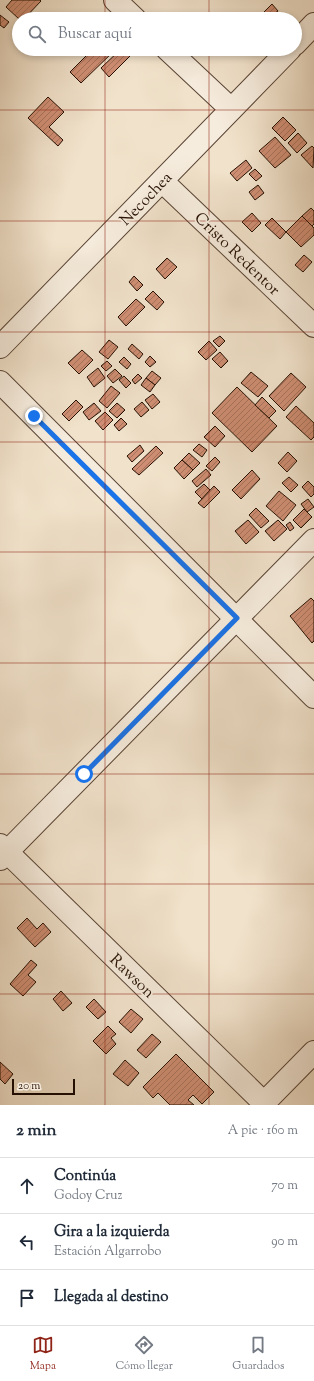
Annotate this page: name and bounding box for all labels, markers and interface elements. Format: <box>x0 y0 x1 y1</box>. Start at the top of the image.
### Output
search box <box>12 12 302 56</box>
icon: search <box>26 23 48 45</box>
text: Buscar aquí <box>58 24 132 45</box>
street label: Necochea <box>115 167 179 232</box>
street label: Cristo Redentor <box>188 208 284 302</box>
route end <box>25 407 43 425</box>
route start <box>75 765 93 783</box>
street label: Rawson <box>103 949 159 1005</box>
scale bar <box>12 1077 75 1096</box>
text: 20 m <box>18 1078 40 1094</box>
text: 2 min <box>16 1119 57 1143</box>
text: A pie · 160 m <box>228 1122 298 1140</box>
text: Continúa <box>54 1166 116 1187</box>
icon: ahead <box>16 1175 38 1197</box>
text: 70 m <box>271 1177 298 1195</box>
text: Godoy Cruz <box>54 1187 123 1205</box>
text: Gira a la izquierda <box>54 1222 170 1243</box>
icon: left <box>16 1231 38 1253</box>
text: 90 m <box>271 1233 298 1251</box>
text: Estación Algarrobo <box>54 1243 161 1261</box>
icon: arrive <box>16 1287 38 1309</box>
text: Llegada al destino <box>54 1287 169 1308</box>
tab: Mapa <box>30 1334 56 1374</box>
tab: Cómo llegar <box>115 1334 173 1374</box>
tab: Guardados <box>232 1334 284 1374</box>

